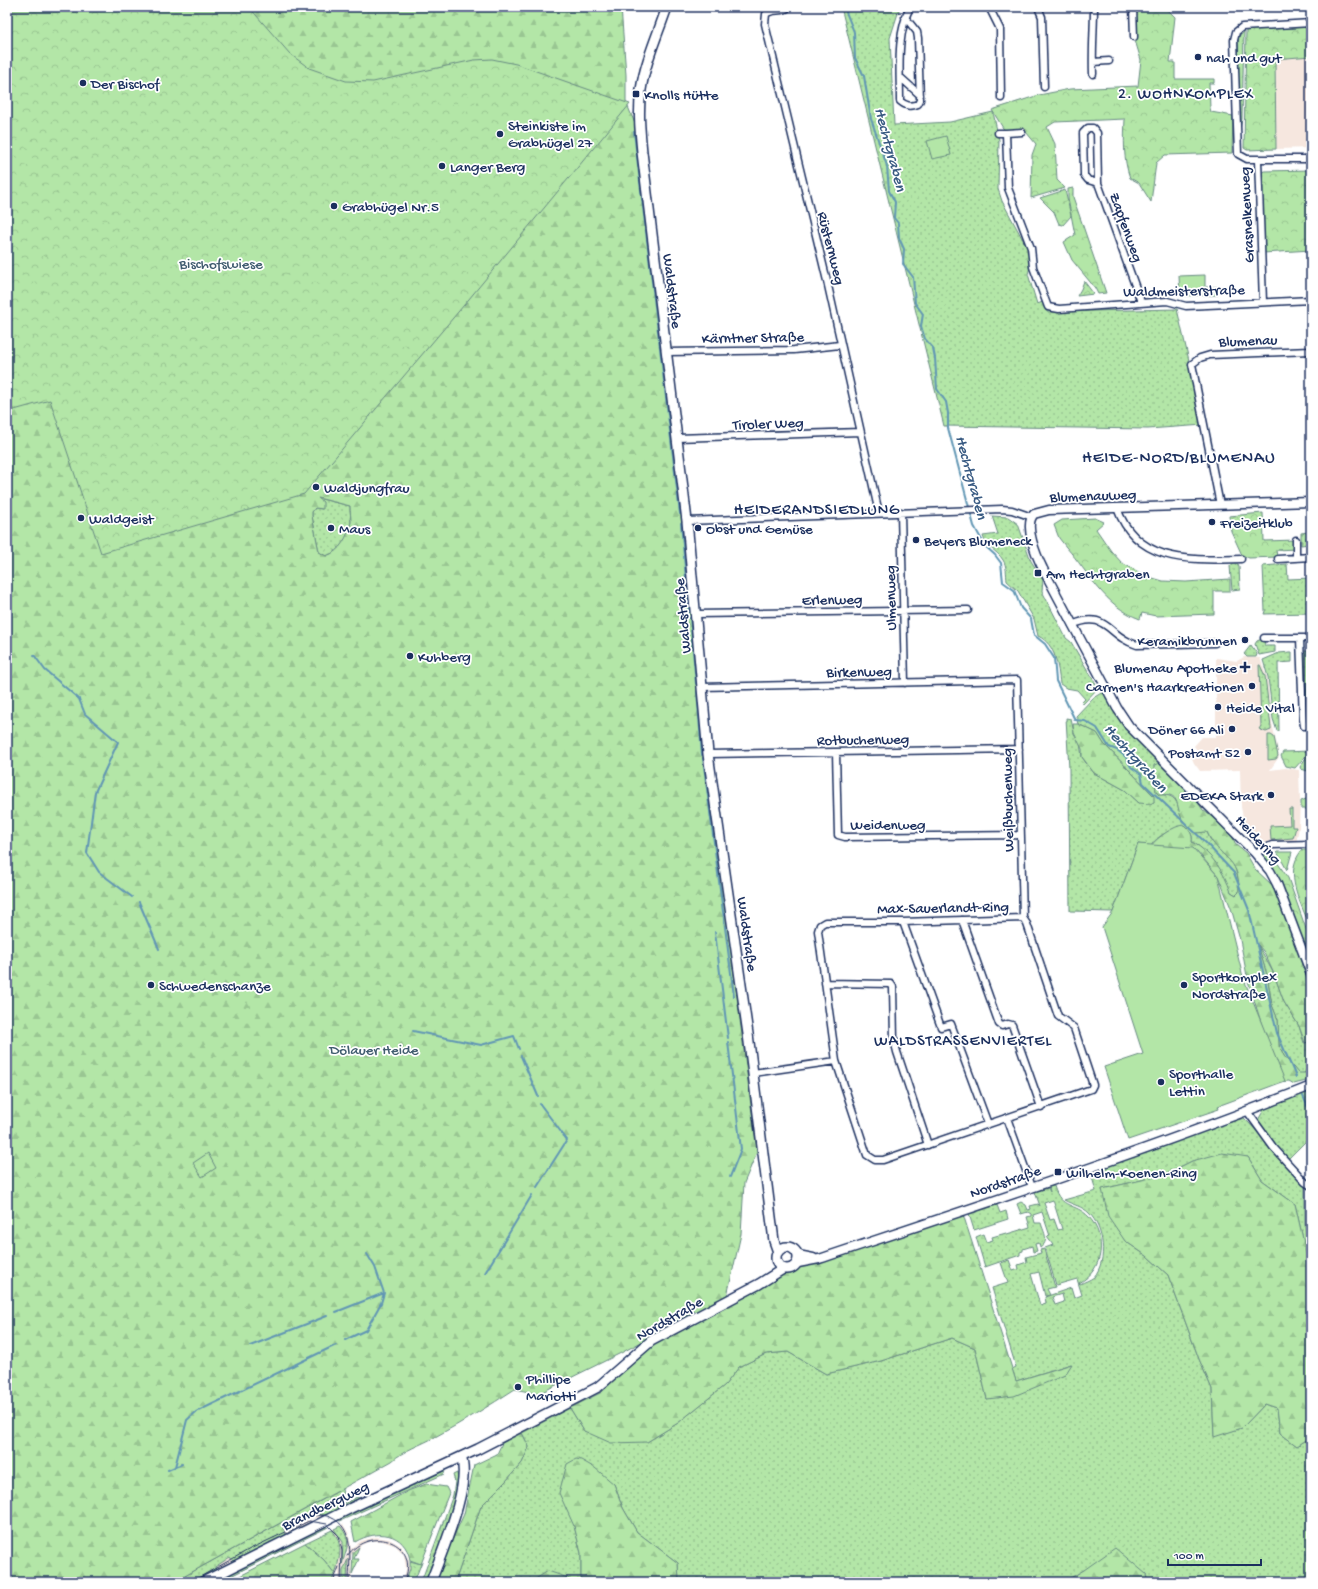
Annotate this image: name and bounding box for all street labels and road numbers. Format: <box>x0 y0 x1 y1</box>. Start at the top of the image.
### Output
street label: Grasnelkenweg <box>1236 166 1260 263</box>
street label: Zapfenweg <box>1104 190 1146 265</box>
street label: Rüsternweg <box>812 210 848 287</box>
street label: Waldstraße <box>657 253 685 330</box>
street label: Waldmeisterstraße <box>1123 282 1245 302</box>
street label: Kärntner Straße <box>702 329 805 349</box>
street label: Blumenau <box>1217 332 1278 352</box>
street label: Tiroler Weg <box>731 415 804 435</box>
street label: Blumenauweg <box>1048 486 1137 508</box>
street label: Ulmenweg <box>882 565 902 631</box>
street label: Waldstraße <box>672 577 696 654</box>
street label: Erlenweg <box>802 591 863 611</box>
street label: Birkenweg <box>825 663 892 683</box>
street label: Rotbuchenweg <box>817 731 910 751</box>
street label: Weißbuchenweg <box>999 748 1019 852</box>
street label: Heidering <box>1231 812 1284 869</box>
street label: Weidenweg <box>850 817 926 835</box>
street label: Waldstraße <box>732 896 760 973</box>
street label: Max-Sauerlandt-Ring <box>877 899 1009 919</box>
street label: Nordstraße <box>968 1162 1044 1203</box>
street label: Nordstraße <box>634 1293 707 1346</box>
street label: Brandbergweg <box>279 1478 372 1536</box>

